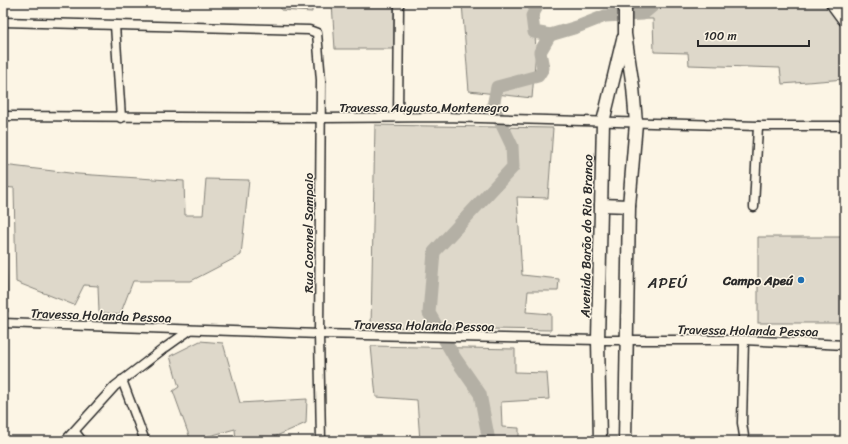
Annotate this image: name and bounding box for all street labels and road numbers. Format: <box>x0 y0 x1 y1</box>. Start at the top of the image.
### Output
street label: Travessa Augusto Montenegro <box>339 96 509 119</box>
street label: Avenida Barão do Rio Branco <box>574 154 599 319</box>
street label: Rua Coronel Sampaio <box>297 172 320 293</box>
street label: Travessa Holanda Pessoa <box>30 302 172 329</box>
street label: Travessa Holanda Pessoa <box>353 313 495 338</box>
street label: Travessa Holanda Pessoa <box>677 318 819 343</box>

